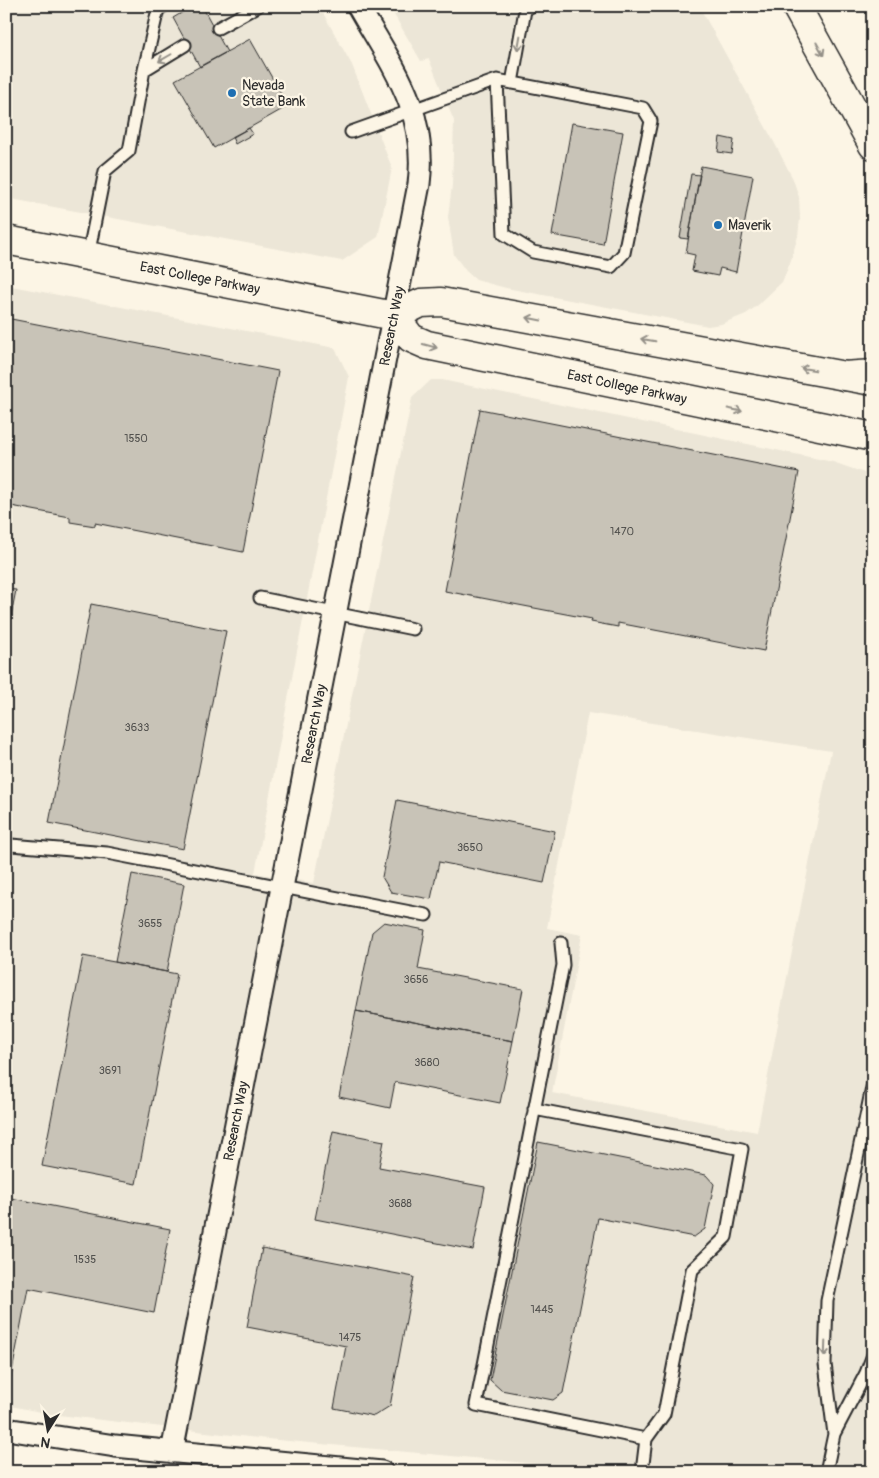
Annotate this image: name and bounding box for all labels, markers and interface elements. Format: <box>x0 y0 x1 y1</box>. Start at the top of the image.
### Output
one-way arrow <box>514 35 524 51</box>
one-way arrow <box>815 41 825 55</box>
one-way arrow <box>158 53 172 63</box>
place label: Nevada State Bank <box>242 77 305 110</box>
marker: Nevada State Bank <box>226 87 238 99</box>
place label: Maverik <box>728 217 771 234</box>
marker: Maverik <box>712 219 724 231</box>
street label: East College Parkway <box>139 258 261 298</box>
street label: Research Way <box>376 285 408 367</box>
one-way arrow <box>527 314 543 324</box>
one-way arrow <box>640 335 656 345</box>
one-way arrow <box>422 341 438 351</box>
one-way arrow <box>800 364 816 373</box>
street label: East College Parkway <box>566 366 688 408</box>
one-way arrow <box>727 405 743 415</box>
house number: 1550 <box>124 432 148 445</box>
house number: 1470 <box>610 525 634 538</box>
street label: Research Way <box>298 683 330 765</box>
house number: 3633 <box>125 721 149 734</box>
house number: 3650 <box>457 841 483 854</box>
house number: 3655 <box>138 917 162 930</box>
house number: 3656 <box>404 973 428 986</box>
house number: 3680 <box>414 1056 440 1069</box>
house number: 3691 <box>99 1064 121 1077</box>
street label: Research Way <box>220 1080 252 1162</box>
house number: 3688 <box>388 1197 412 1210</box>
house number: 1535 <box>74 1253 96 1266</box>
house number: 1445 <box>530 1303 554 1316</box>
house number: 1475 <box>339 1331 361 1344</box>
one-way arrow <box>821 1341 830 1357</box>
north arrow <box>22 1406 72 1456</box>
text: N <box>39 1433 52 1452</box>

